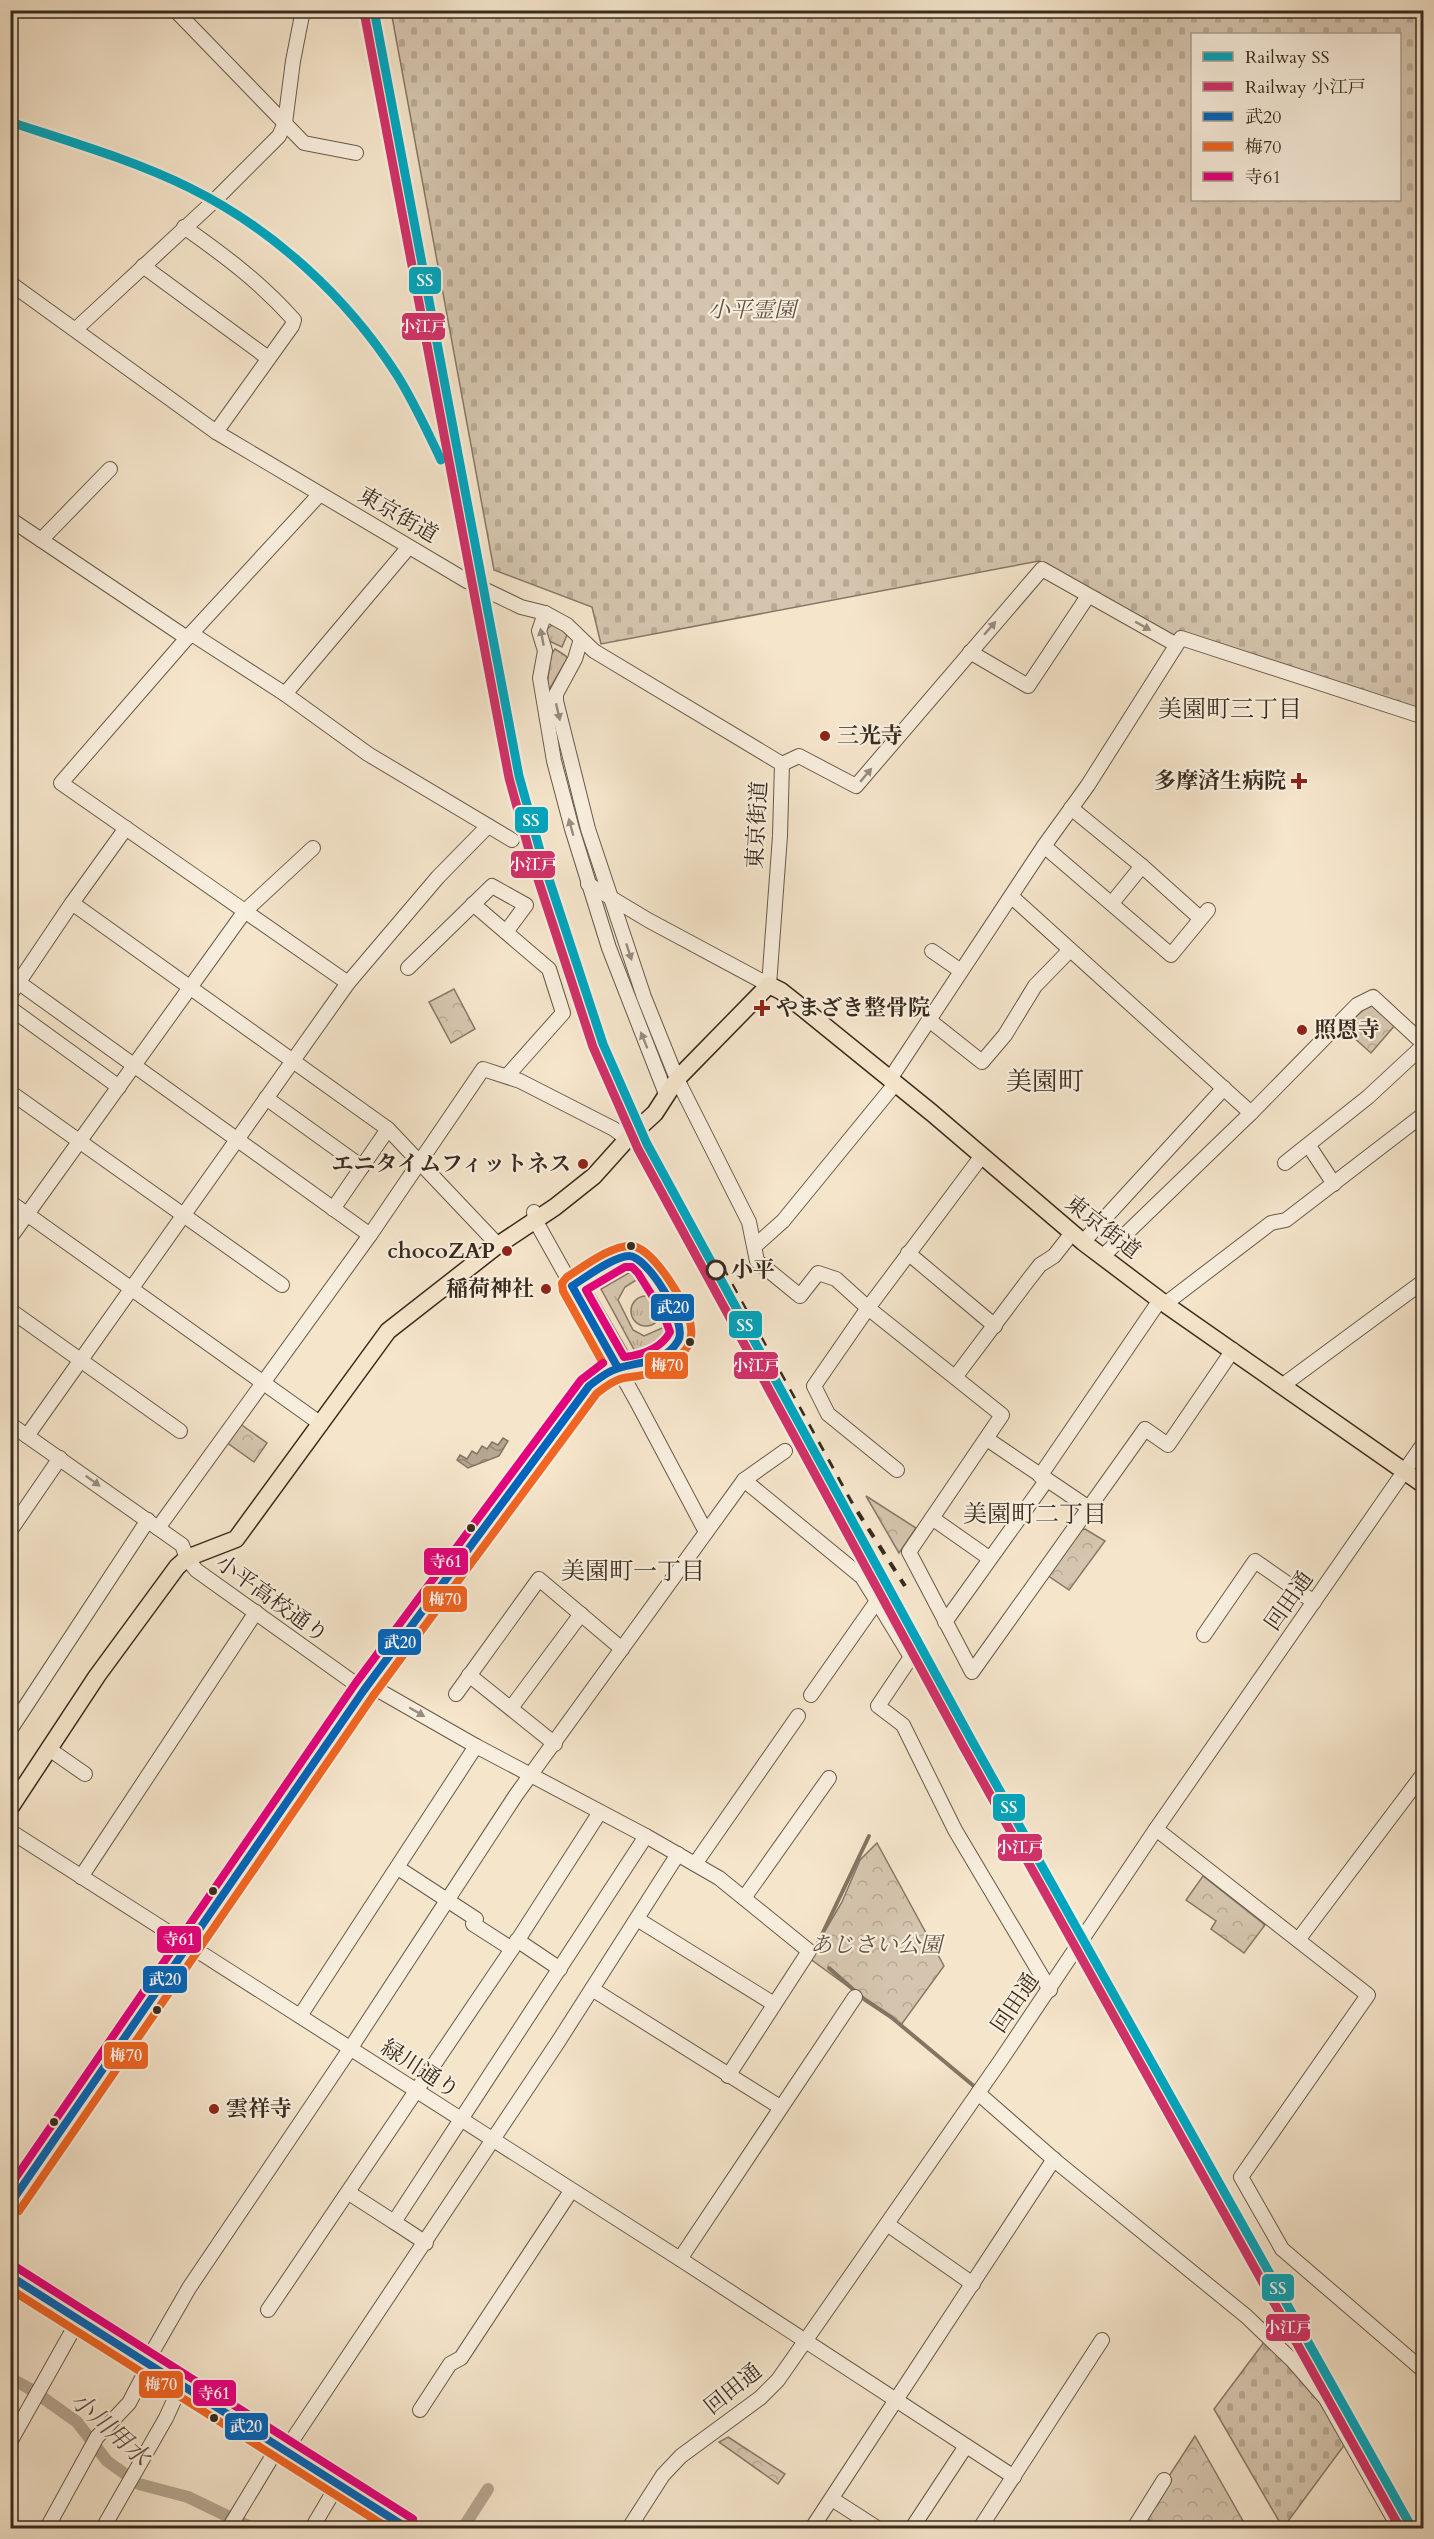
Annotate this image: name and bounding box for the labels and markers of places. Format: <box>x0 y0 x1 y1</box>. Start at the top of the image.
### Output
place label: 三光寺 <box>837 721 903 751</box>
marker: 三光寺 <box>818 729 832 743</box>
place label: 多摩済生病院 <box>1154 766 1286 796</box>
marker: 多摩済生病院 <box>1290 772 1308 790</box>
place label: やまざき整骨院 <box>776 993 930 1023</box>
marker: やまざき整骨院 <box>753 999 771 1017</box>
place label: 照恩寺 <box>1314 1015 1380 1045</box>
marker: 照恩寺 <box>1295 1023 1309 1037</box>
place label: エニタイムフィットネス <box>331 1149 571 1179</box>
marker: エニタイムフィットネス <box>576 1157 590 1171</box>
place label: chocoZAP <box>387 1236 495 1266</box>
unlabelled marker <box>625 1240 637 1252</box>
marker: chocoZAP <box>500 1244 514 1258</box>
place label: 小平 <box>731 1255 775 1285</box>
marker: 小平 <box>706 1260 726 1280</box>
place label: 稲荷神社 <box>446 1274 534 1304</box>
marker: 稲荷神社 <box>539 1282 553 1296</box>
unlabelled marker <box>684 1336 696 1348</box>
unlabelled marker <box>465 1522 477 1534</box>
unlabelled marker <box>207 1885 219 1897</box>
unlabelled marker <box>151 2004 163 2016</box>
place label: 雲祥寺 <box>226 2094 292 2124</box>
marker: 雲祥寺 <box>207 2102 221 2116</box>
unlabelled marker <box>48 2116 60 2128</box>
unlabelled marker <box>208 2412 220 2424</box>

